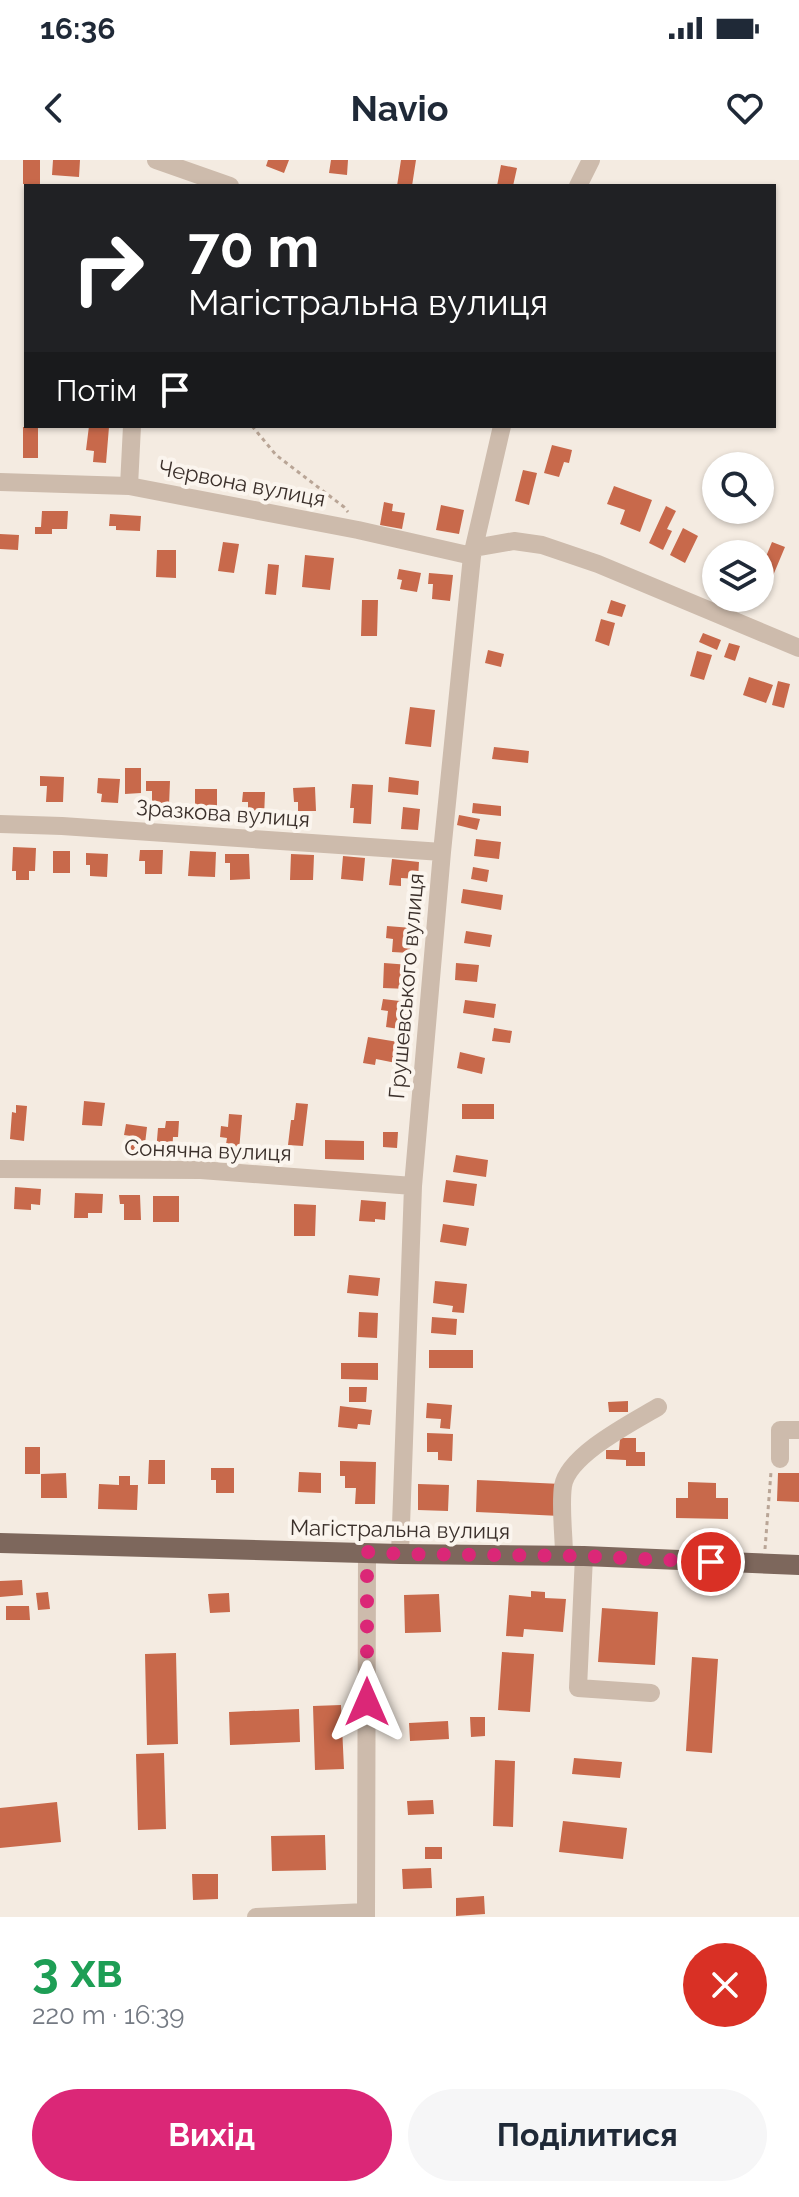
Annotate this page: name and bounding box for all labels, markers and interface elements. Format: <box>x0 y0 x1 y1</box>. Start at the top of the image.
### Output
text: 16:36 <box>40 11 115 46</box>
icon: back <box>32 86 76 130</box>
icon: heart <box>723 86 767 130</box>
text: Navio <box>350 87 449 129</box>
text: 70 m <box>188 214 319 280</box>
icon: right <box>56 216 160 320</box>
text: Магістральна вулиця <box>188 281 548 323</box>
icon: arrive <box>153 368 197 412</box>
text: Потім <box>56 373 137 408</box>
map controls <box>702 452 774 612</box>
button: search <box>702 452 774 524</box>
street label: Червона вулиця <box>156 454 328 512</box>
button: layers <box>702 540 774 612</box>
street label: Зразкова вулиця <box>135 794 311 832</box>
street label: Грушевського вулиця <box>383 872 429 1100</box>
street label: Сонячна вулиця <box>124 1134 292 1166</box>
street label: Магістральна вулиця <box>290 1514 510 1544</box>
pin <box>677 1528 745 1596</box>
icon: arrive <box>689 1540 733 1584</box>
position arrow <box>325 1660 409 1744</box>
text: 3 хв <box>32 1942 123 1998</box>
button: close <box>683 1943 767 2027</box>
text: 220 m · 16:39 <box>32 2000 185 2030</box>
button: Вихід <box>32 2089 392 2181</box>
button: Поділитися <box>408 2089 767 2181</box>

